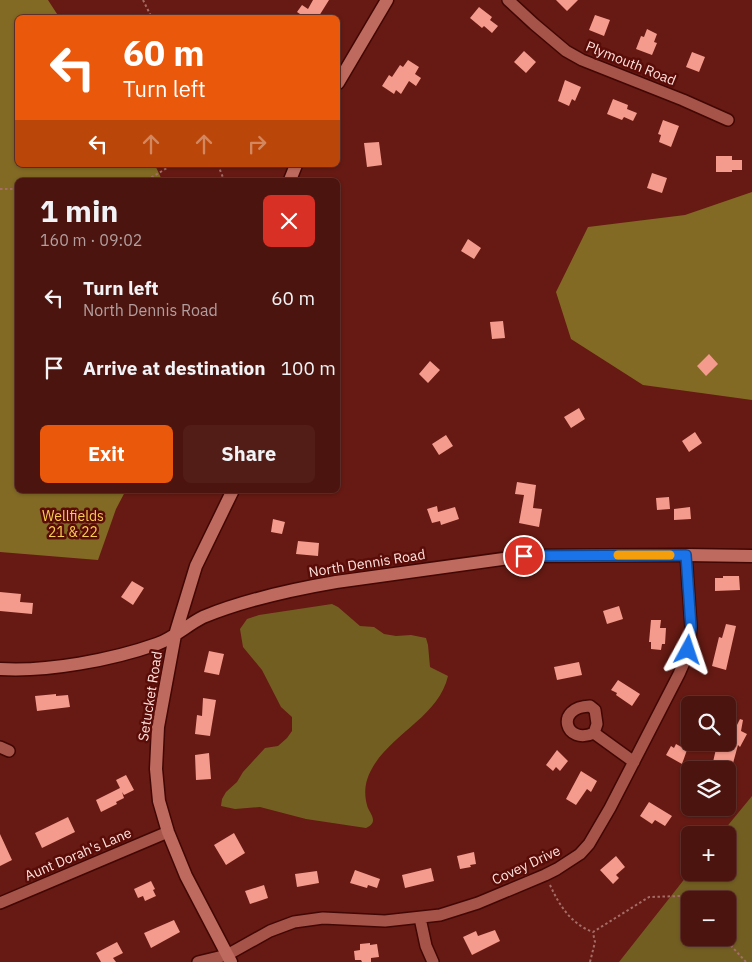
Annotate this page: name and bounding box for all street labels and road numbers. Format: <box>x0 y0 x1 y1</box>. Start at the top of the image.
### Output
street label: Plymouth Road <box>583 37 679 89</box>
street label: North Dennis Road <box>307 545 427 581</box>
street label: Setucket Road <box>134 650 166 742</box>
street label: Aunt Dorah's Lane <box>22 823 134 885</box>
street label: Covey Drive <box>489 841 563 889</box>

